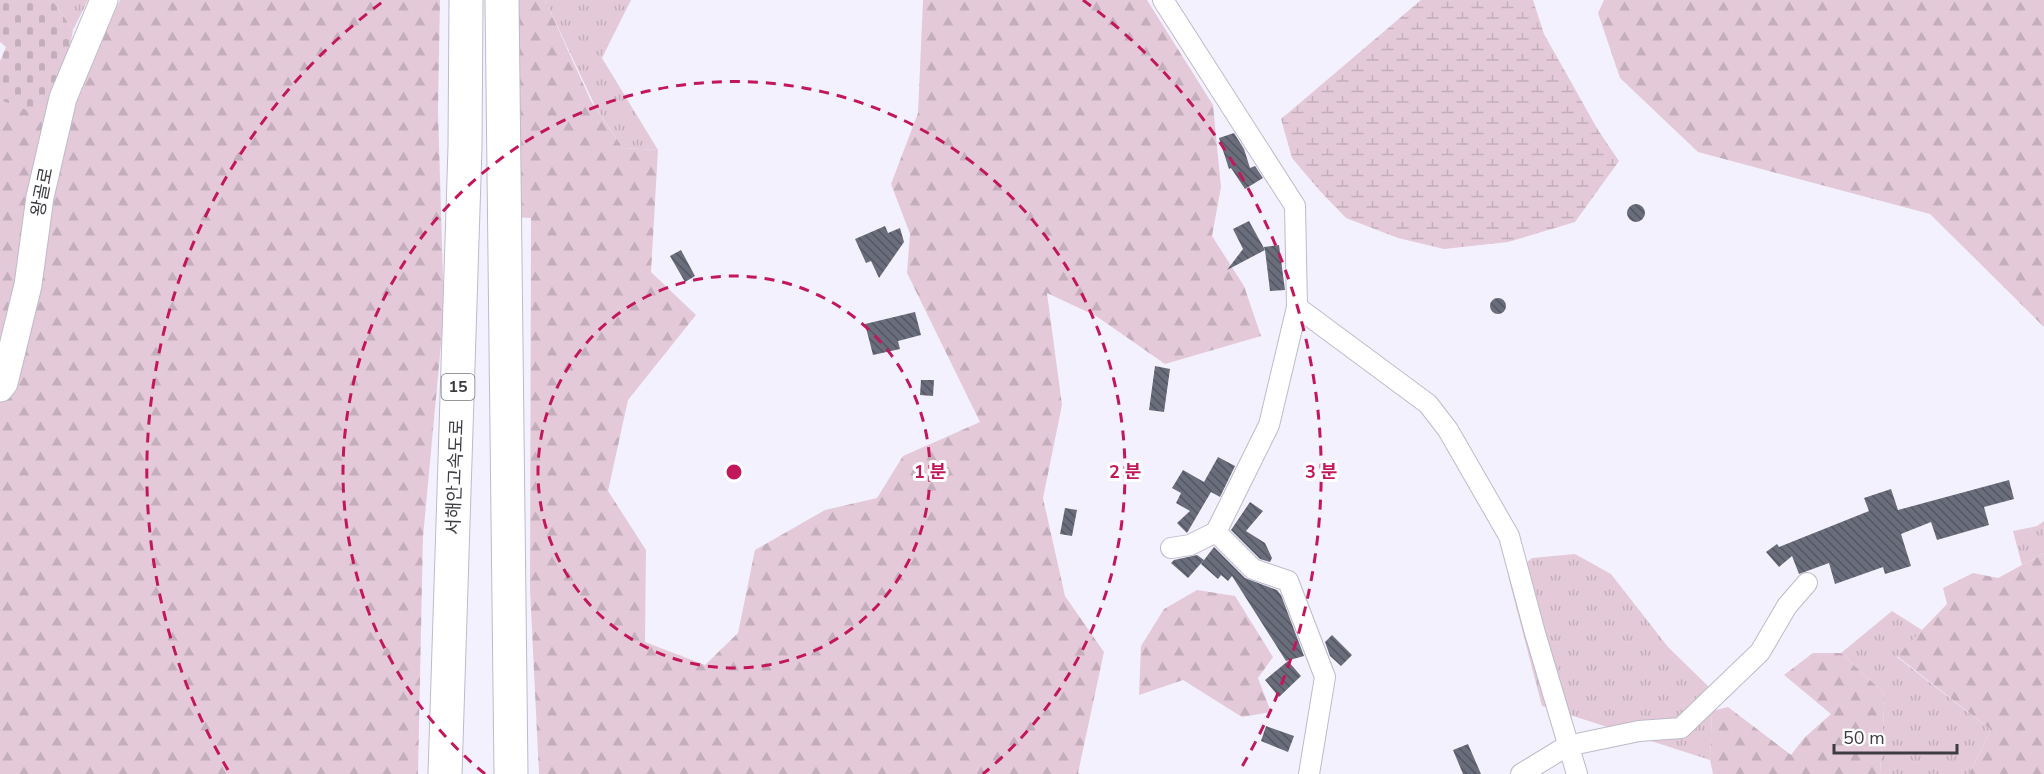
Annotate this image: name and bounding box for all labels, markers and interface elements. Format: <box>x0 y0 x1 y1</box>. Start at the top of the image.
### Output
street label: 왕골로 <box>25 165 59 219</box>
road number: 15 <box>442 374 474 400</box>
street label: 서해안고속도로 <box>441 419 469 535</box>
text: 1 분 <box>914 460 947 484</box>
text: 2 분 <box>1109 460 1142 484</box>
text: 3 분 <box>1305 460 1338 484</box>
centre of rings <box>724 462 744 482</box>
scale bar <box>1834 717 1957 755</box>
text: 50 m <box>1843 726 1885 750</box>

